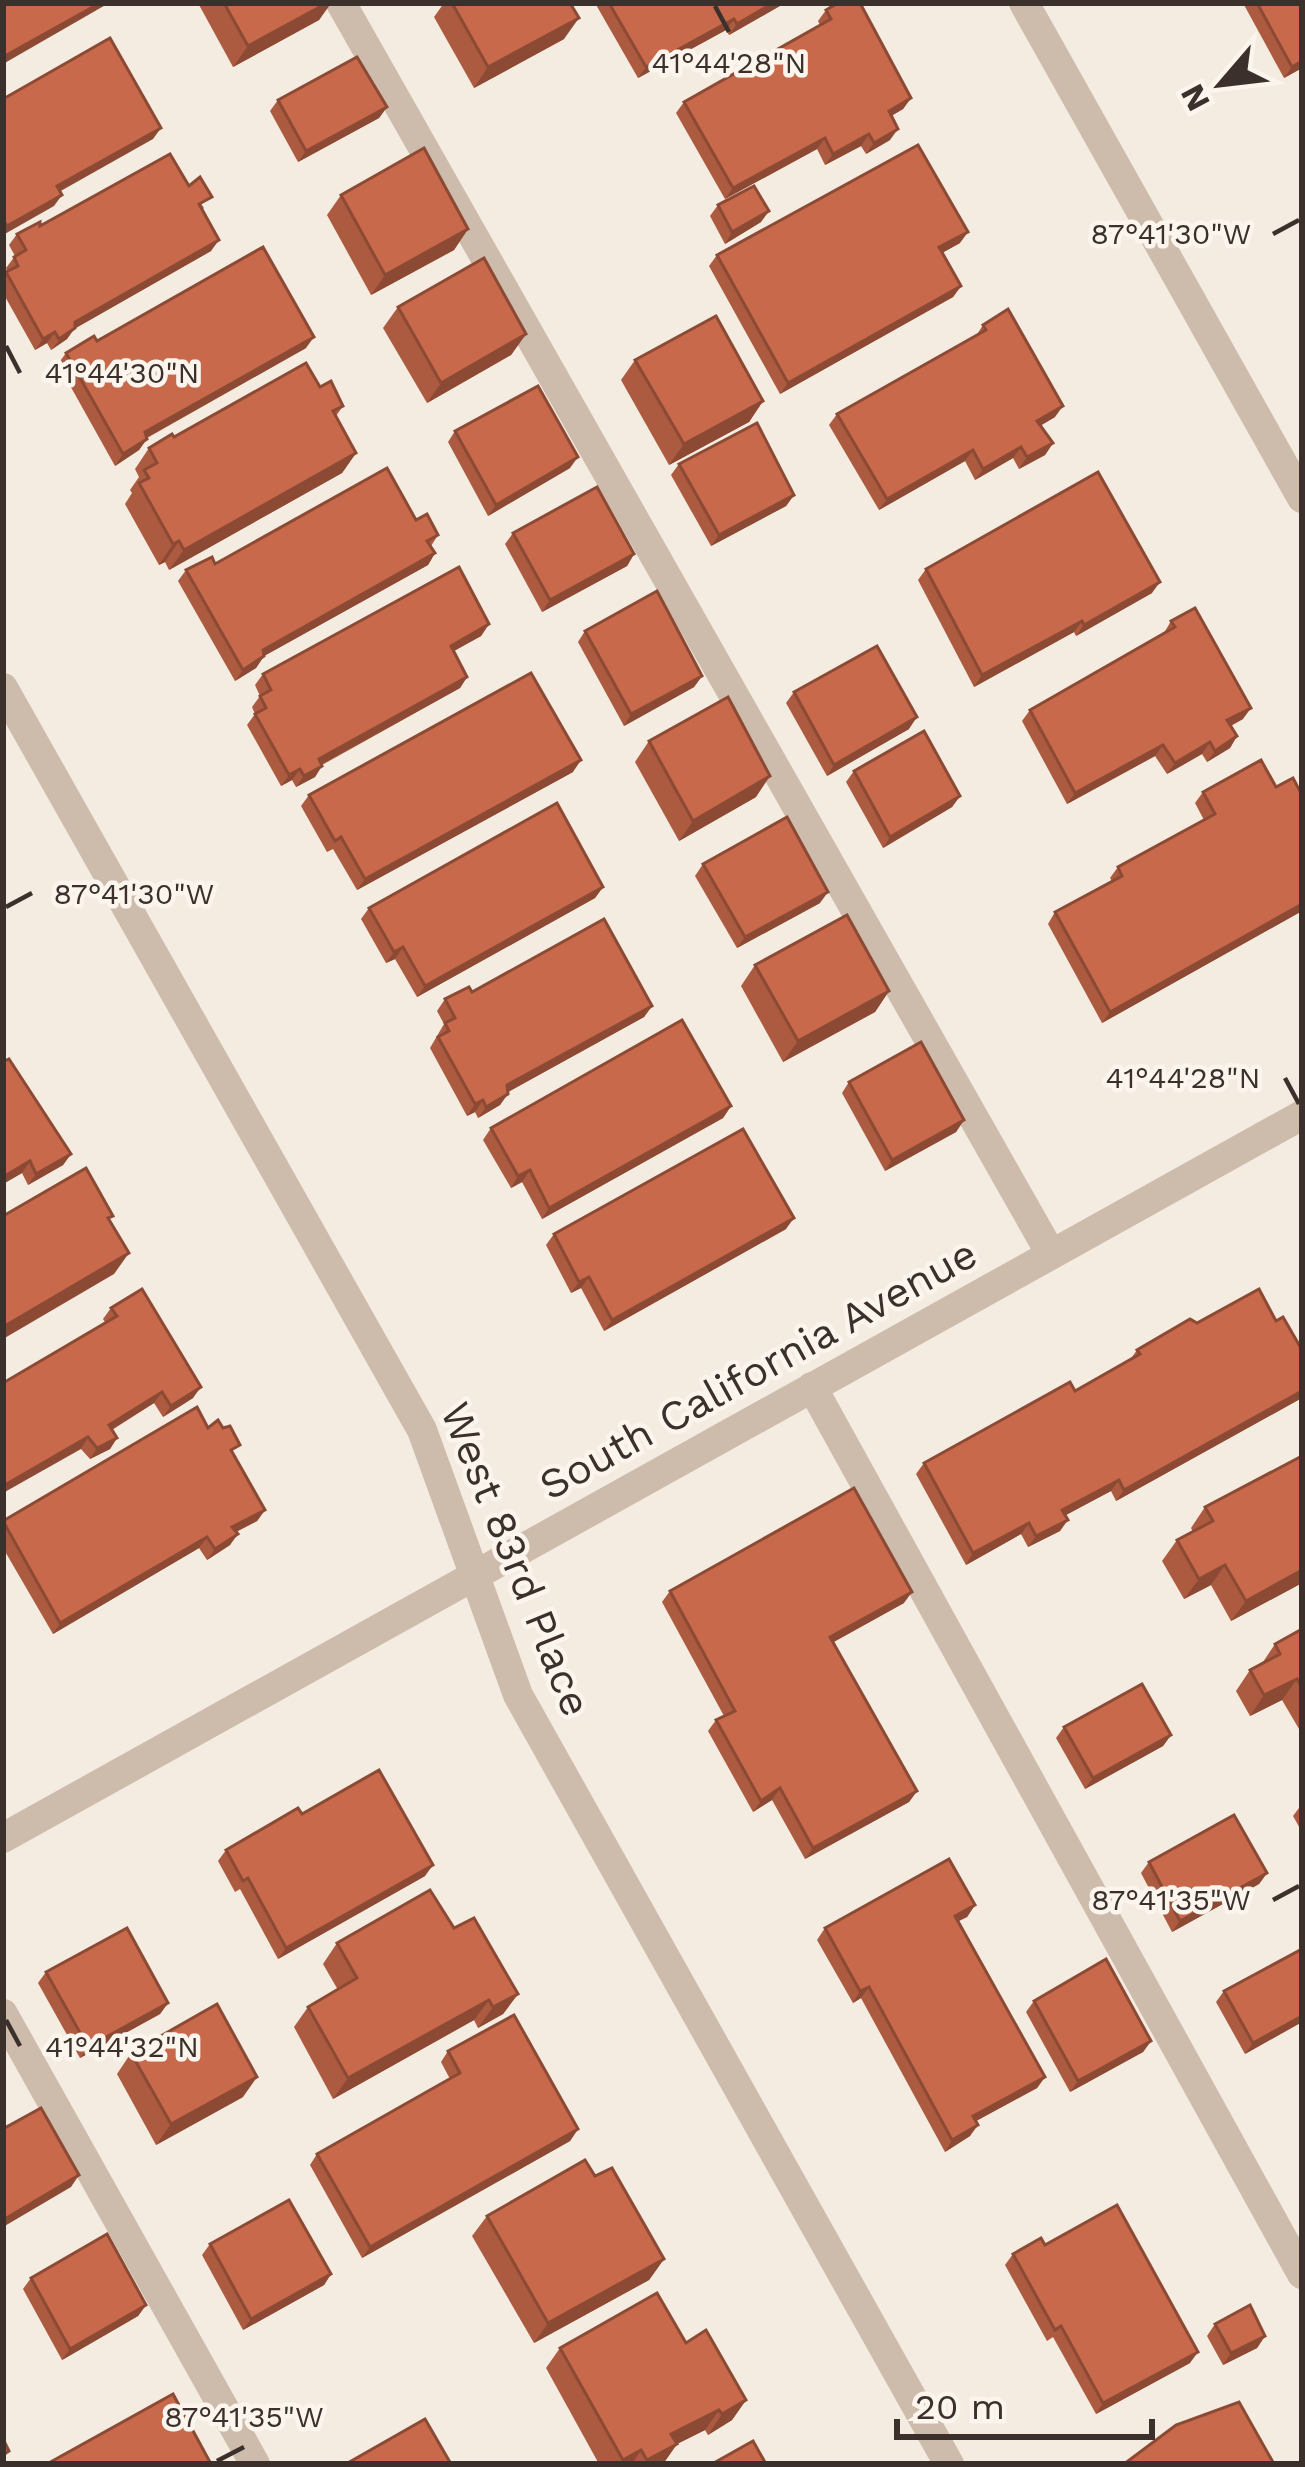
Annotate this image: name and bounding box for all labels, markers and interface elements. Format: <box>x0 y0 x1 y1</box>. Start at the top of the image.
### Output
north arrow <box>1161 24 1281 144</box>
text: 41°44'28"N <box>652 45 806 80</box>
text: N <box>1172 78 1218 118</box>
text: 87°41'30"W <box>1091 216 1251 251</box>
text: 41°44'30"N <box>44 355 200 390</box>
text: 87°41'30"W <box>54 876 214 911</box>
text: 41°44'28"N <box>1106 1060 1260 1095</box>
street label: South California Avenue <box>531 1228 985 1510</box>
street label: West 83rd Place <box>431 1395 601 1723</box>
text: 87°41'35"W <box>1091 1882 1251 1917</box>
text: 41°44'32"N <box>45 2029 199 2064</box>
scale bar <box>897 2365 1152 2439</box>
text: 20 m <box>915 2386 1005 2428</box>
text: 87°41'35"W <box>164 2399 324 2434</box>

